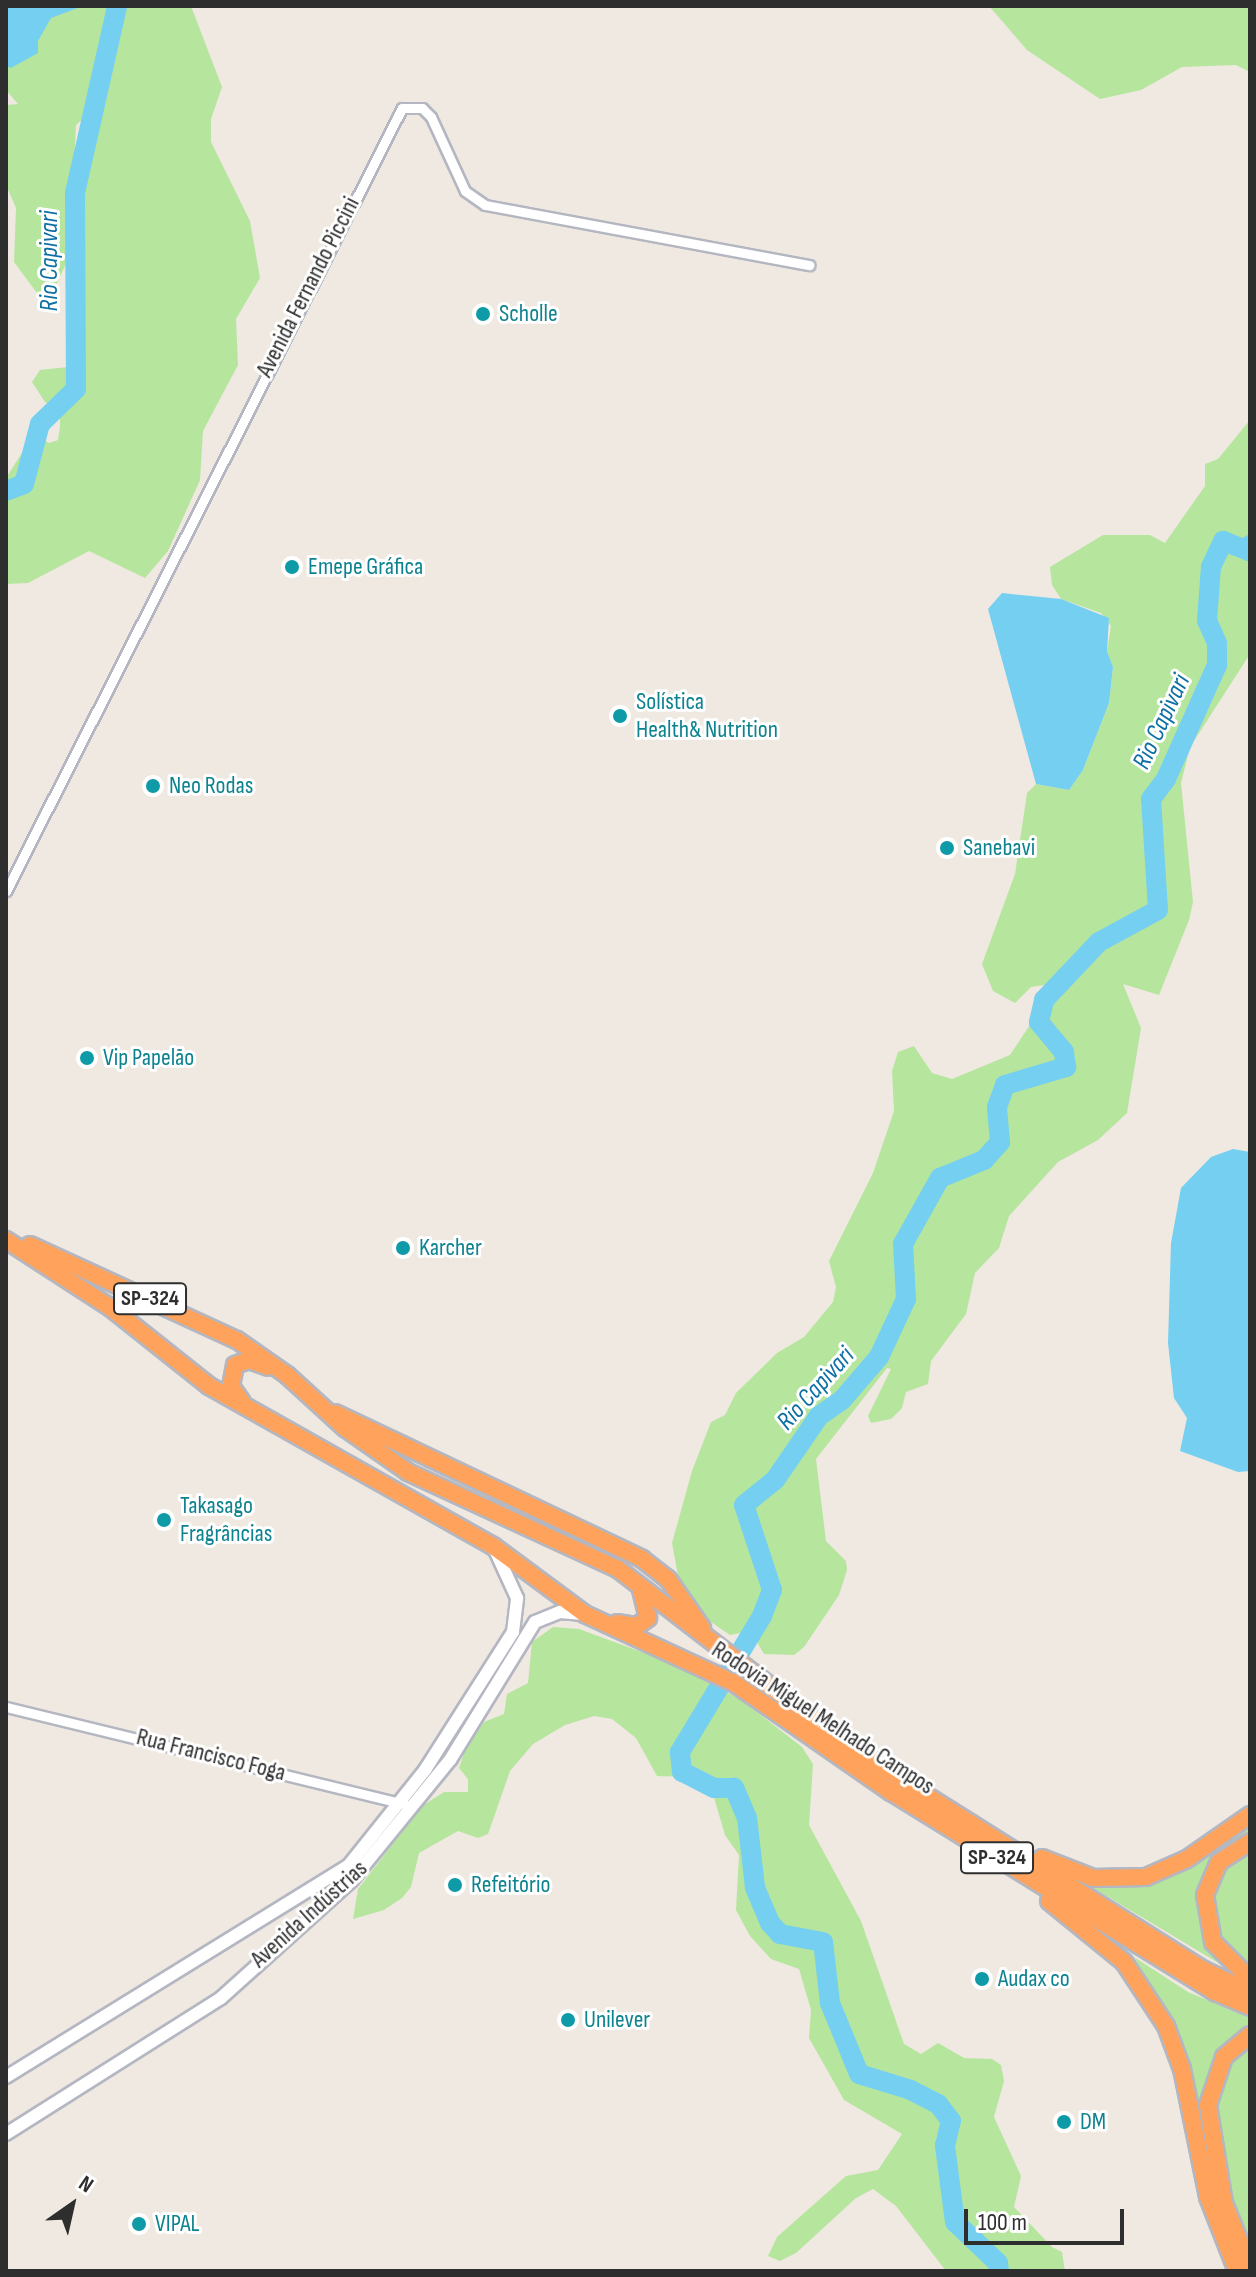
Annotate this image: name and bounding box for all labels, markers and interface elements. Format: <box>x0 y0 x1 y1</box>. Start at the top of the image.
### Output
street label: Avenida Fernando Piccini <box>250 192 366 382</box>
water label: Rio Capivari <box>34 210 66 312</box>
place label: Scholle <box>499 300 558 328</box>
marker: Scholle <box>474 305 492 323</box>
place label: Emepe Gráfica <box>308 553 423 581</box>
marker: Emepe Gráfica <box>283 558 301 576</box>
water label: Rio Capivari <box>1126 670 1198 774</box>
place label: Solística Health& Nutrition <box>636 688 778 744</box>
marker: Solística Health& Nutrition <box>611 707 629 725</box>
place label: Neo Rodas <box>169 772 253 800</box>
marker: Neo Rodas <box>144 777 162 795</box>
place label: Sanebavi <box>963 834 1035 862</box>
marker: Sanebavi <box>938 839 956 857</box>
place label: Vip Papelão <box>103 1044 194 1072</box>
marker: Vip Papelão <box>78 1049 96 1067</box>
place label: Karcher <box>419 1234 482 1262</box>
marker: Karcher <box>394 1239 412 1257</box>
road number: SP-324 <box>112 1281 188 1317</box>
water label: Rio Capivari <box>771 1341 861 1437</box>
place label: Takasago Fragrâncias <box>180 1492 272 1548</box>
marker: Takasago Fragrâncias <box>155 1511 173 1529</box>
street label: Rodovia Miguel Melhado Campos <box>706 1635 940 1801</box>
street label: Rua Francisco Foga <box>134 1723 288 1787</box>
road number: SP-324 <box>959 1840 1035 1876</box>
street label: Avenida Indústrias <box>245 1854 373 1974</box>
place label: Refeitório <box>471 1871 550 1899</box>
marker: Refeitório <box>446 1876 464 1894</box>
place label: Audax co <box>998 1965 1070 1993</box>
marker: Audax co <box>973 1970 991 1988</box>
place label: Unilever <box>584 2006 650 2034</box>
marker: Unilever <box>559 2011 577 2029</box>
place label: DM <box>1080 2108 1106 2136</box>
marker: DM <box>1055 2113 1073 2131</box>
north arrow <box>32 2165 112 2245</box>
text: N <box>73 2170 98 2199</box>
scale bar <box>968 2193 1128 2243</box>
text: 100 m <box>978 2208 1027 2237</box>
place label: VIPAL <box>155 2210 199 2238</box>
marker: VIPAL <box>130 2215 148 2233</box>

